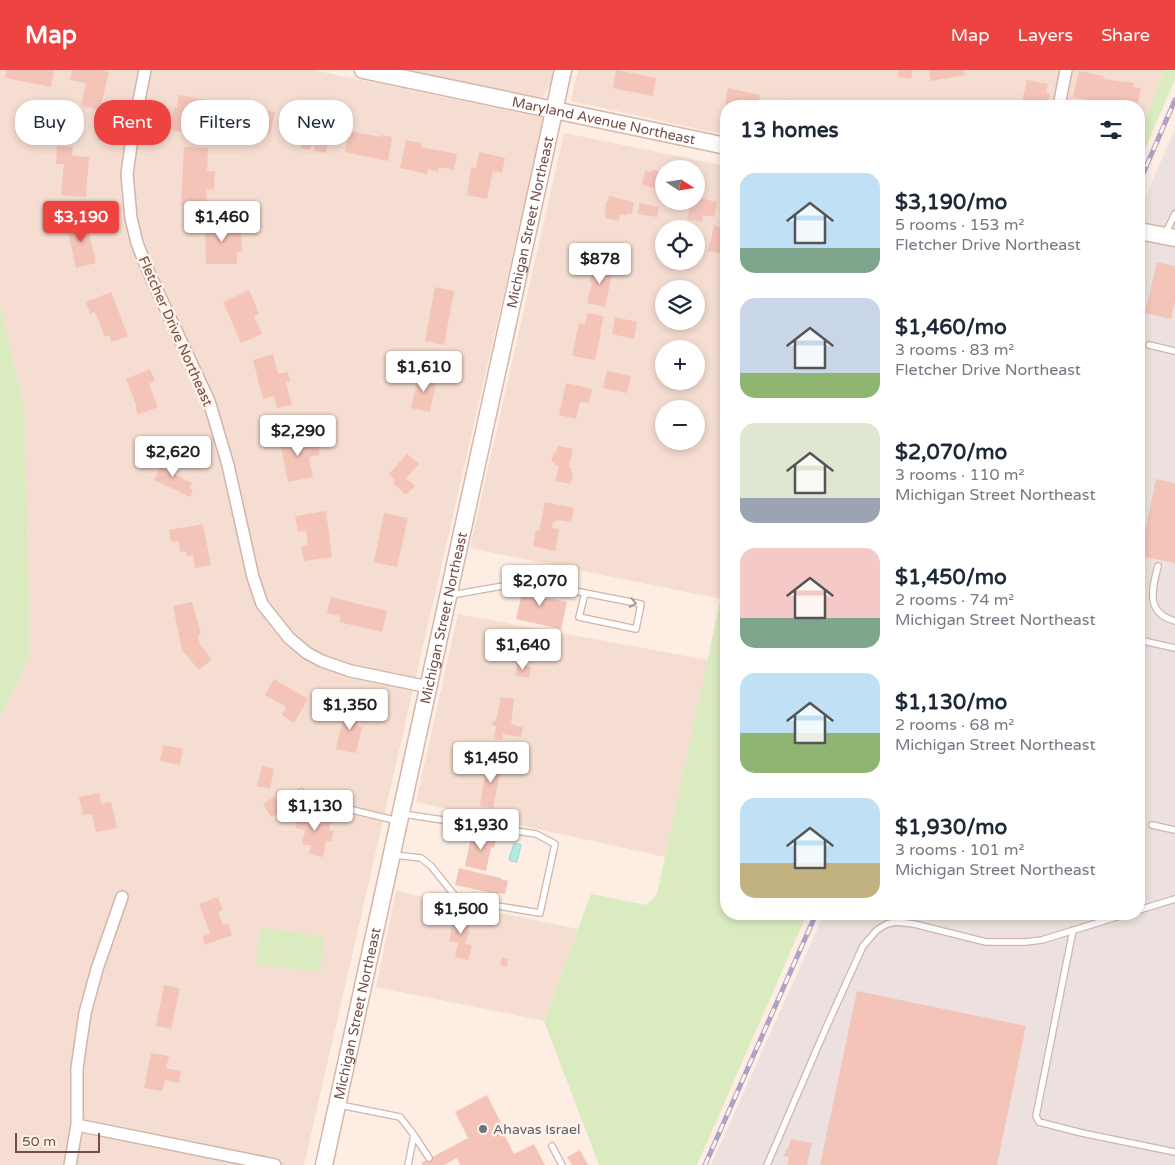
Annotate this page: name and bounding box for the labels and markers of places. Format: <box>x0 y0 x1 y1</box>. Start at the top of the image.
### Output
pin: $3,190 <box>40 200 122 243</box>
pin: $1,460 <box>181 200 263 243</box>
pin: $878 <box>570 242 630 285</box>
pin: $1,610 <box>383 350 465 393</box>
pin: $2,290 <box>257 414 339 457</box>
pin: $2,620 <box>132 436 214 478</box>
pin: $2,070 <box>499 564 581 607</box>
pin: $1,640 <box>482 628 564 671</box>
pin: $1,350 <box>309 688 391 731</box>
pin: $1,450 <box>450 742 532 784</box>
pin: $1,130 <box>274 790 356 832</box>
pin: $1,930 <box>440 808 522 851</box>
pin: $1,500 <box>420 892 502 935</box>
place label: Ahavas Israel <box>493 1121 580 1138</box>
marker: Ahavas Israel <box>477 1123 489 1135</box>

